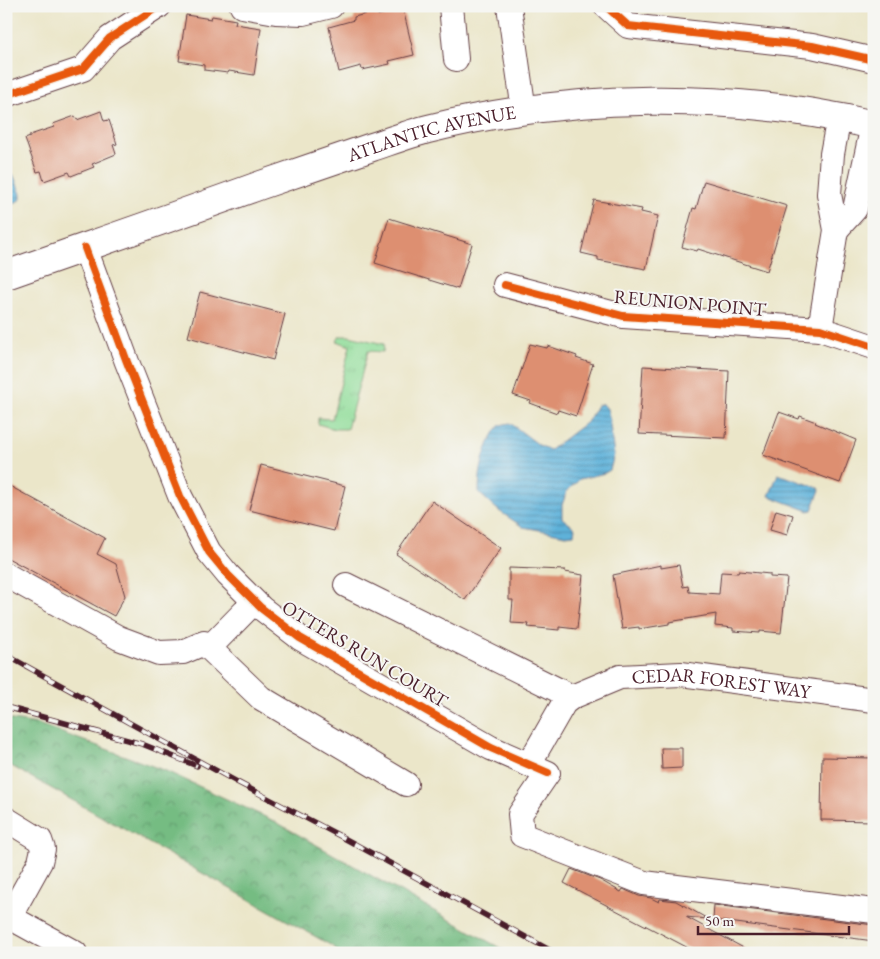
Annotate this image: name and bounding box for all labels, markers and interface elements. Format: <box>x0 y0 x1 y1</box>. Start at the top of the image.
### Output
street label: ATLANTIC AVENUE <box>343 99 518 168</box>
street label: REUNION POINT <box>613 284 767 322</box>
street label: OTTERS RUN COURT <box>277 595 453 714</box>
street label: CEDAR FOREST WAY <box>631 661 813 704</box>
scale bar <box>698 904 849 936</box>
text: 50 m <box>705 911 734 930</box>

